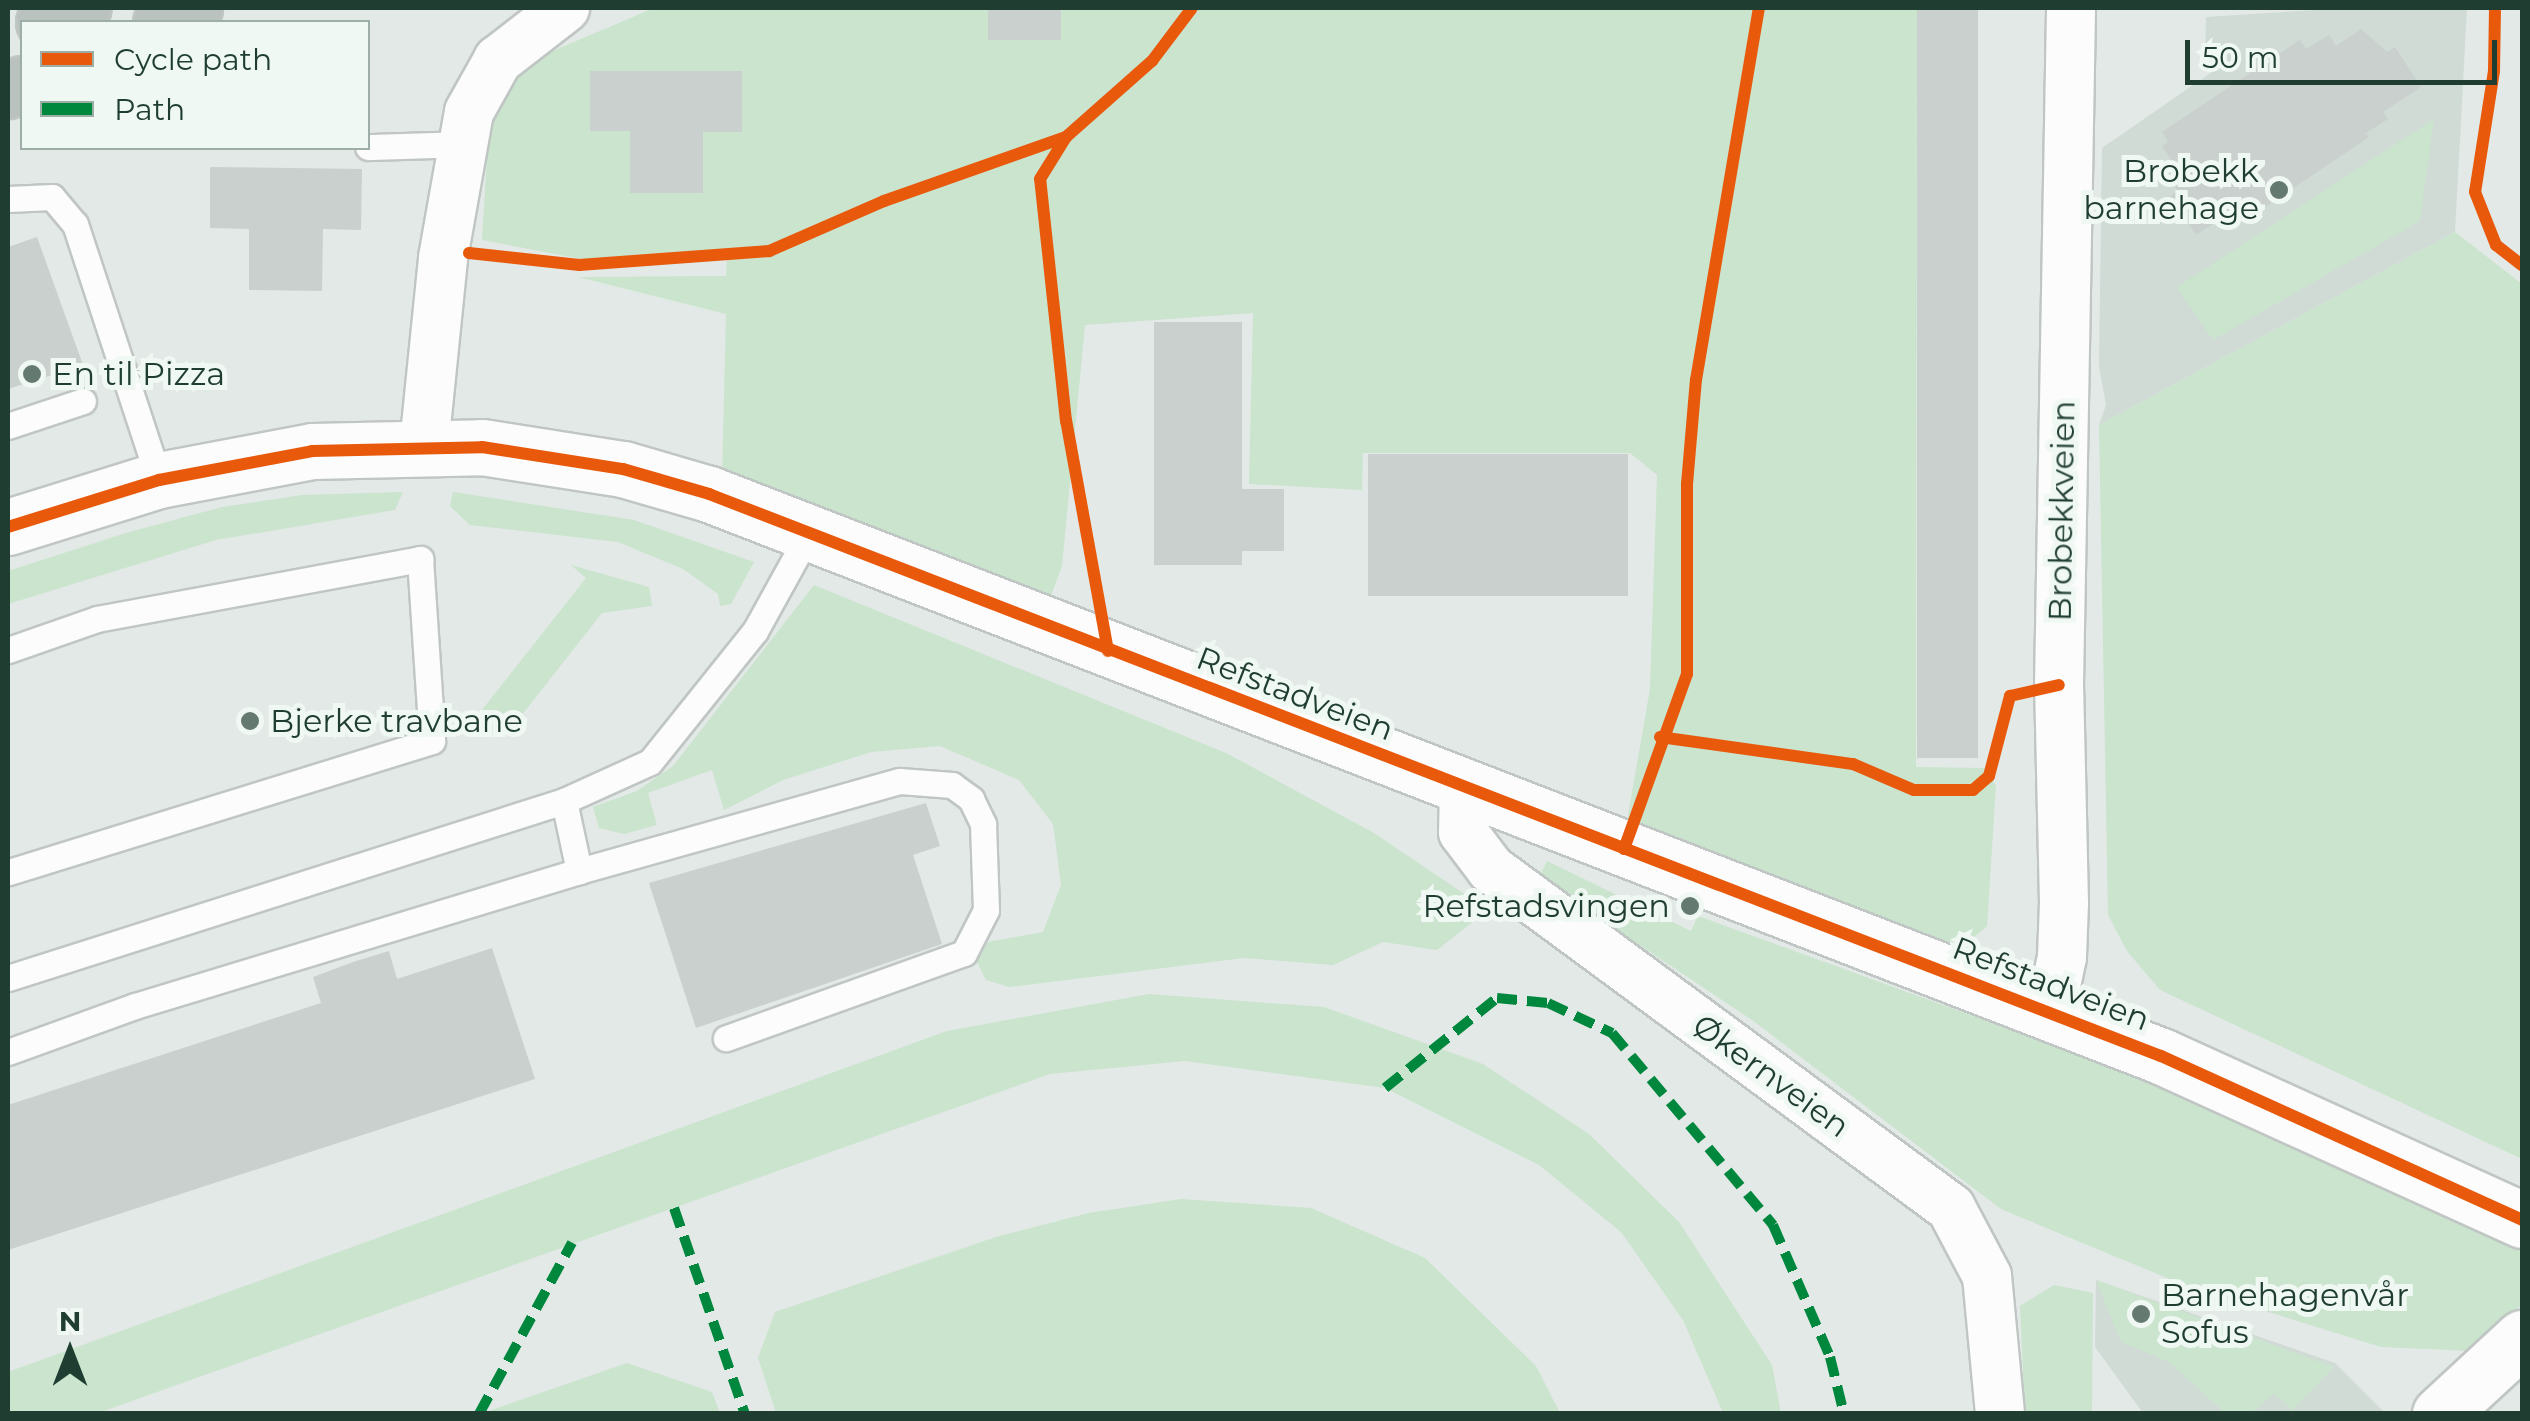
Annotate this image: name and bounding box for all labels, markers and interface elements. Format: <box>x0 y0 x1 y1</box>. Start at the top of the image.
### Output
legend <box>20 20 370 150</box>
scale bar <box>2190 20 2502 82</box>
text: 50 m <box>2202 39 2279 76</box>
text: Cycle path <box>114 41 272 78</box>
text: Path <box>114 91 185 128</box>
place label: Brobekk barnehage <box>2083 153 2259 228</box>
marker: Brobekk barnehage <box>2268 179 2290 201</box>
place label: En til Pizza <box>52 355 225 393</box>
marker: En til Pizza <box>21 363 43 385</box>
street label: Brobekkveien <box>2041 400 2083 622</box>
street label: Refstadveien <box>1191 639 1399 749</box>
place label: Bjerke travbane <box>270 702 523 740</box>
marker: Bjerke travbane <box>239 710 261 732</box>
place label: Refstadsvingen <box>1422 887 1670 925</box>
marker: Refstadsvingen <box>1679 895 1701 917</box>
street label: Refstadveien <box>1947 929 2155 1039</box>
street label: Økernveien <box>1685 1006 1857 1146</box>
place label: Barnehagenvår Sofus <box>2161 1277 2409 1352</box>
north arrow <box>20 1301 120 1401</box>
marker: Barnehagenvår Sofus <box>2130 1303 2152 1325</box>
text: N <box>59 1304 81 1338</box>

